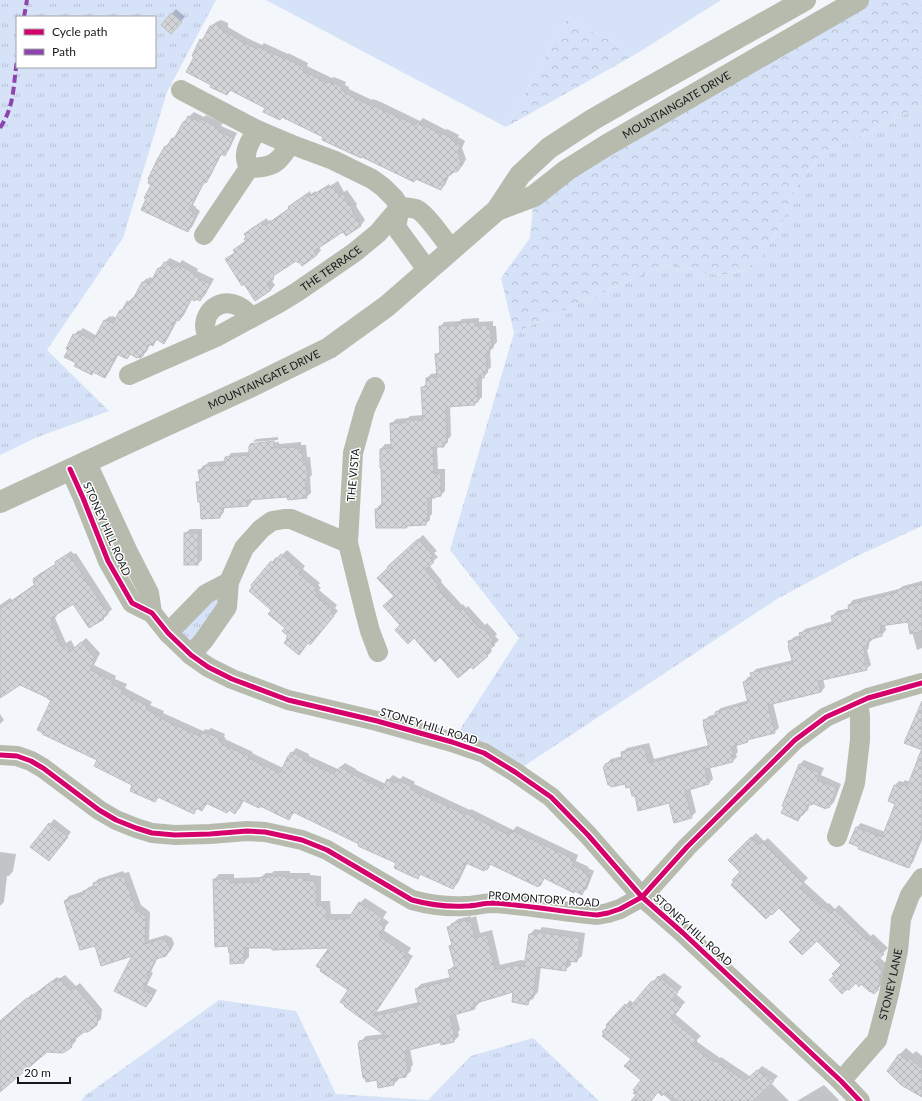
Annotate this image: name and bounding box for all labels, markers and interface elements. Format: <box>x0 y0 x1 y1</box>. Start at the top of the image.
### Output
legend <box>16 16 156 68</box>
text: Cycle path <box>52 24 107 39</box>
text: Path <box>52 44 76 59</box>
street label: MOUNTAINGATE DRIVE <box>620 68 733 141</box>
street label: THE TERRACE <box>298 242 364 294</box>
street label: MOUNTAINGATE DRIVE <box>206 347 322 411</box>
street label: THE VISTA <box>344 447 361 502</box>
street label: STONEY HILL ROAD <box>81 480 134 578</box>
street label: STONEY HILL ROAD <box>379 704 480 747</box>
street label: PROMONTORY ROAD <box>488 888 600 909</box>
street label: STONEY HILL ROAD <box>651 891 735 968</box>
street label: STONEY LANE <box>876 947 904 1021</box>
scale bar <box>18 1059 70 1085</box>
text: 20 m <box>24 1065 51 1080</box>

